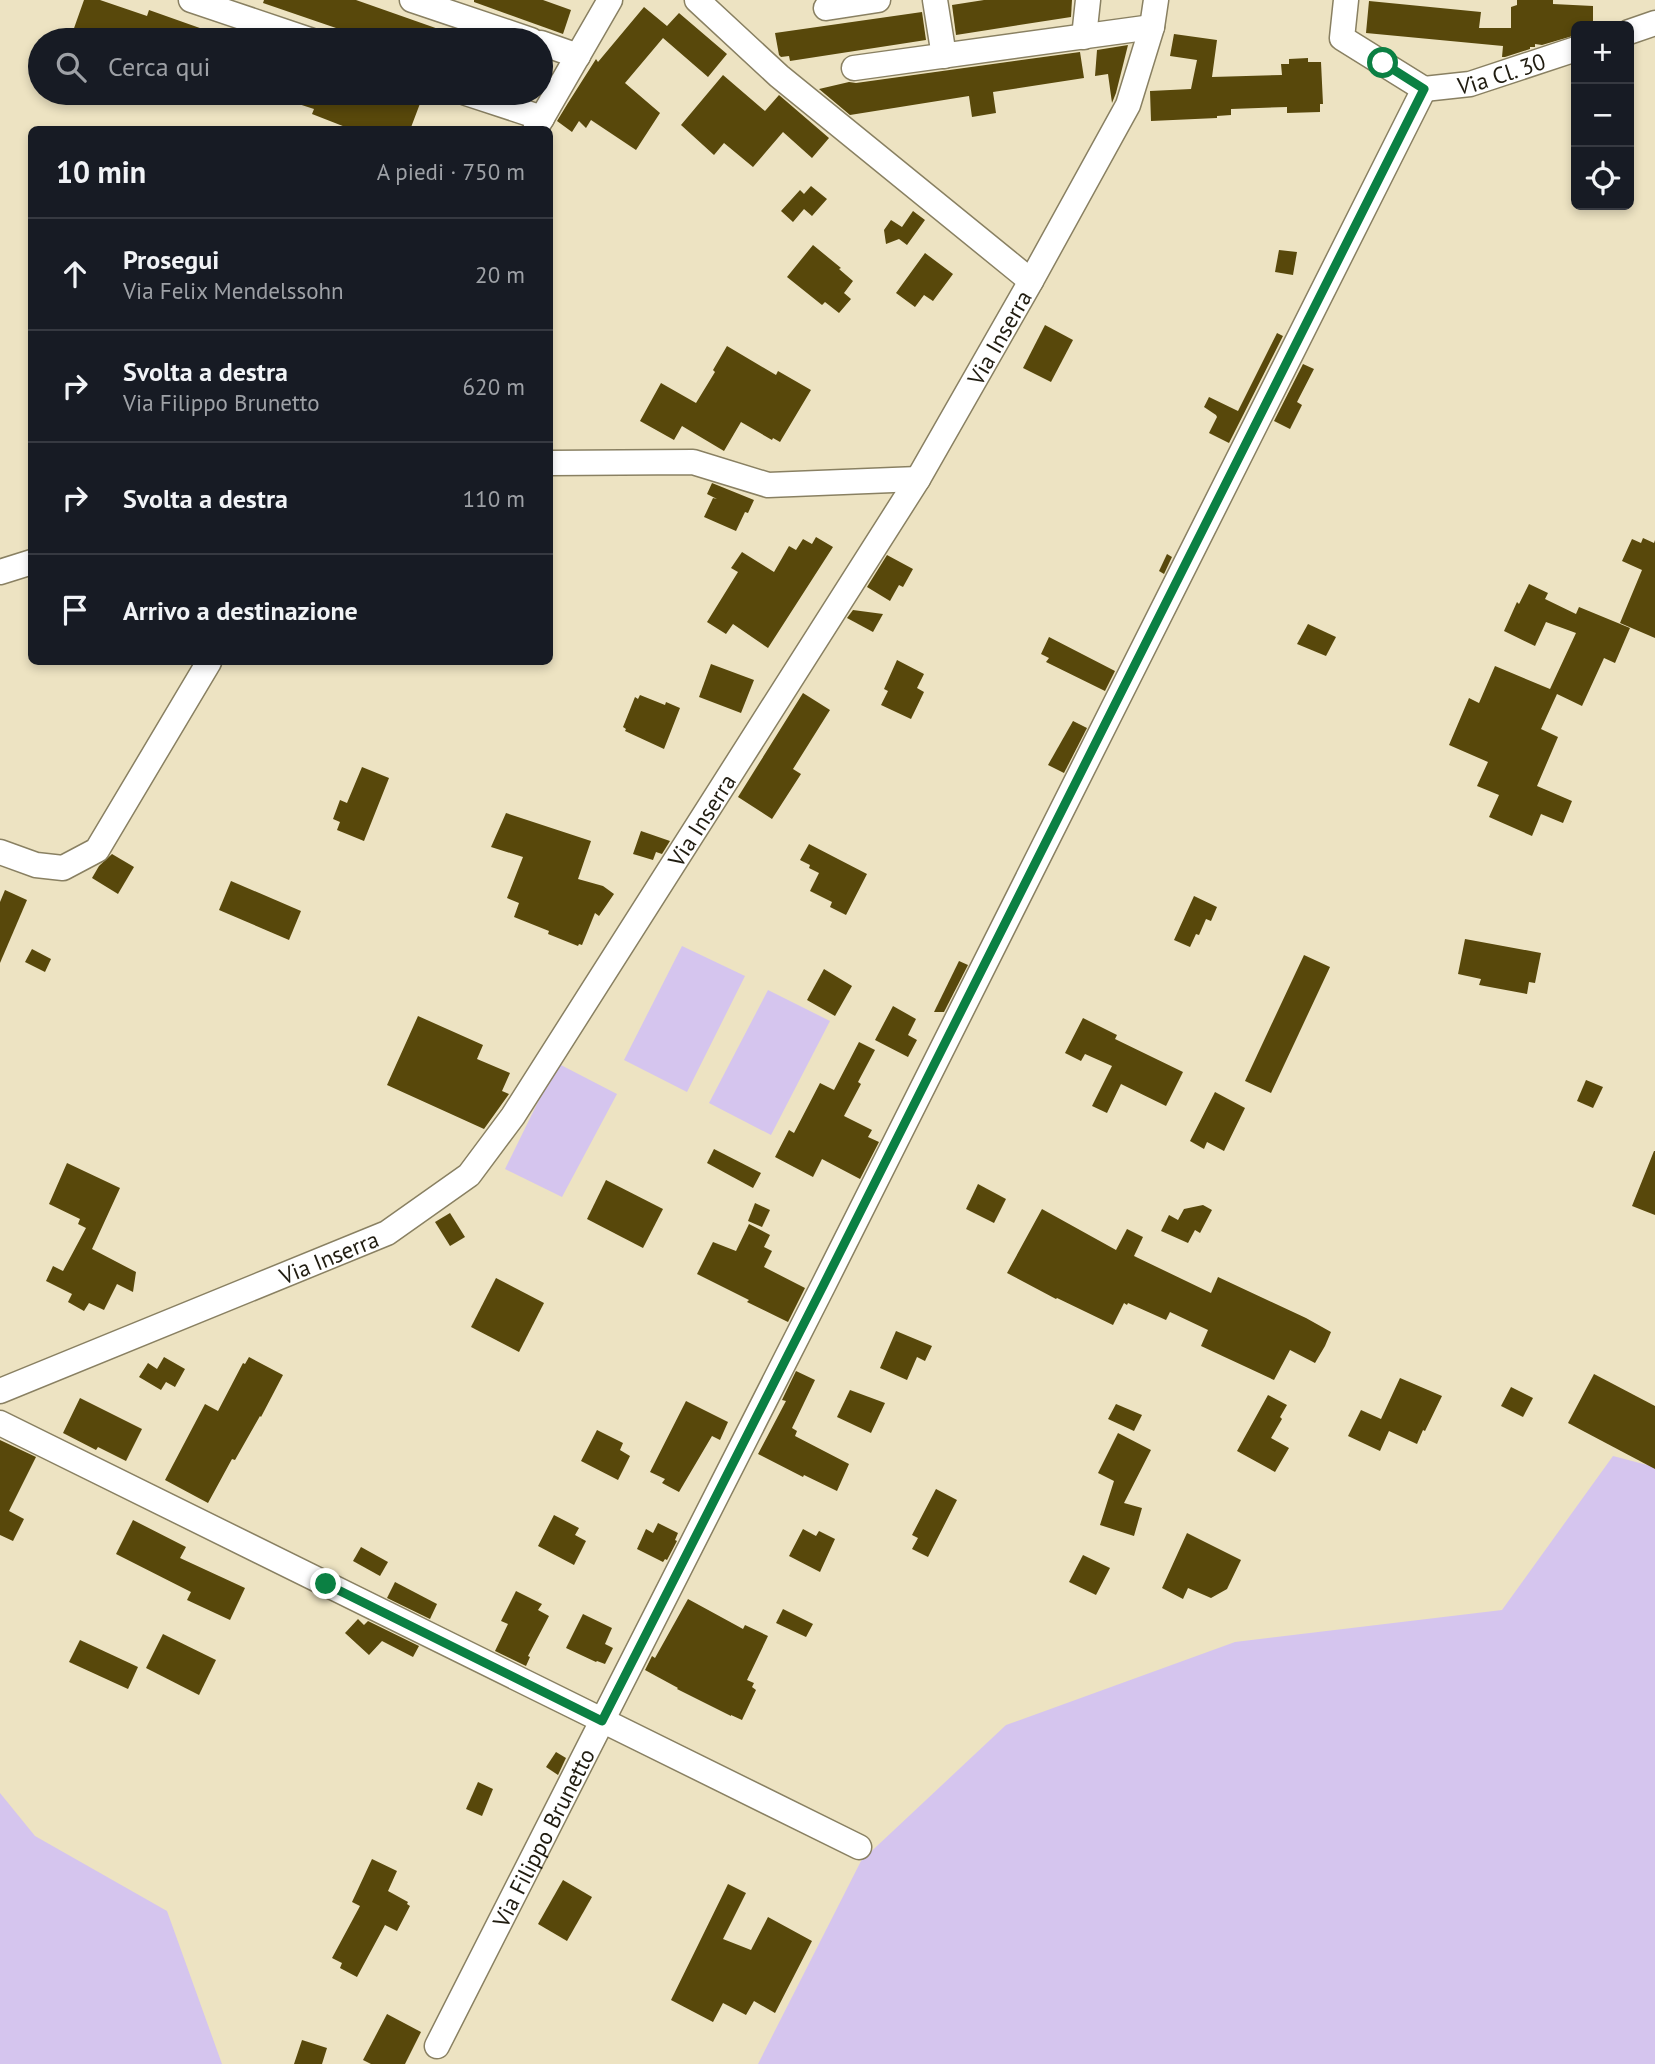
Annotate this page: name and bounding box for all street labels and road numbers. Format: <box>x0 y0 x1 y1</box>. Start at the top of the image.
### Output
street label: Via Cl. 30 <box>1455 46 1549 100</box>
street label: Via Inserra <box>960 285 1037 391</box>
street label: Via Inserra <box>660 768 742 873</box>
street label: Via Inserra <box>274 1224 383 1290</box>
street label: Via Filippo Brunetto <box>485 1743 600 1933</box>

